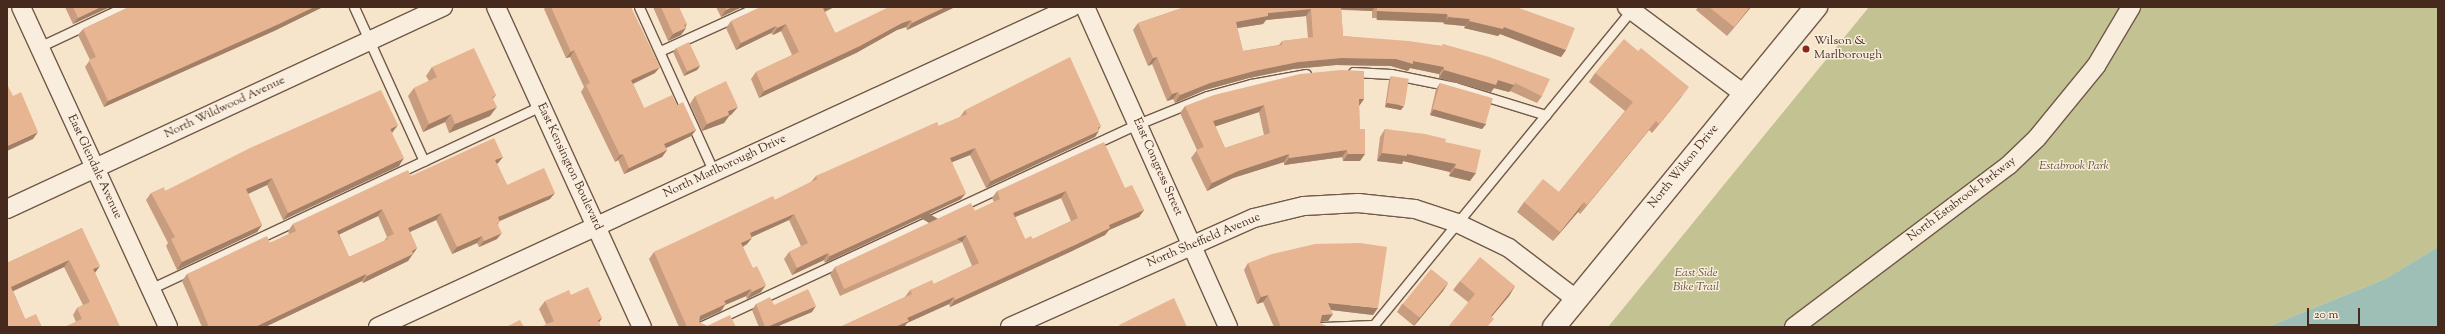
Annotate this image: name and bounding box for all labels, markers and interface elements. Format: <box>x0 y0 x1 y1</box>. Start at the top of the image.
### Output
place label: Wilson & Marlborough <box>1814 35 1882 63</box>
marker: Wilson & Marlborough <box>1801 44 1811 54</box>
street label: North Wildwood Avenue <box>162 74 288 142</box>
street label: East Kensington Boulevard <box>533 101 605 233</box>
street label: East Glendale Avenue <box>63 113 125 221</box>
street label: East Congress Street <box>1129 116 1185 218</box>
street label: North Wilson Drive <box>1646 122 1722 212</box>
street label: North Marlborough Drive <box>661 132 789 202</box>
street label: North Estabrook Parkway <box>1905 155 2019 245</box>
park label: Estabrook Park <box>2039 160 2109 174</box>
street label: North Sheffield Avenue <box>1145 211 1263 271</box>
park label: East Side Bike Trail <box>1673 267 1719 295</box>
scale bar <box>2309 300 2362 326</box>
text: 20 m <box>2314 306 2338 324</box>

